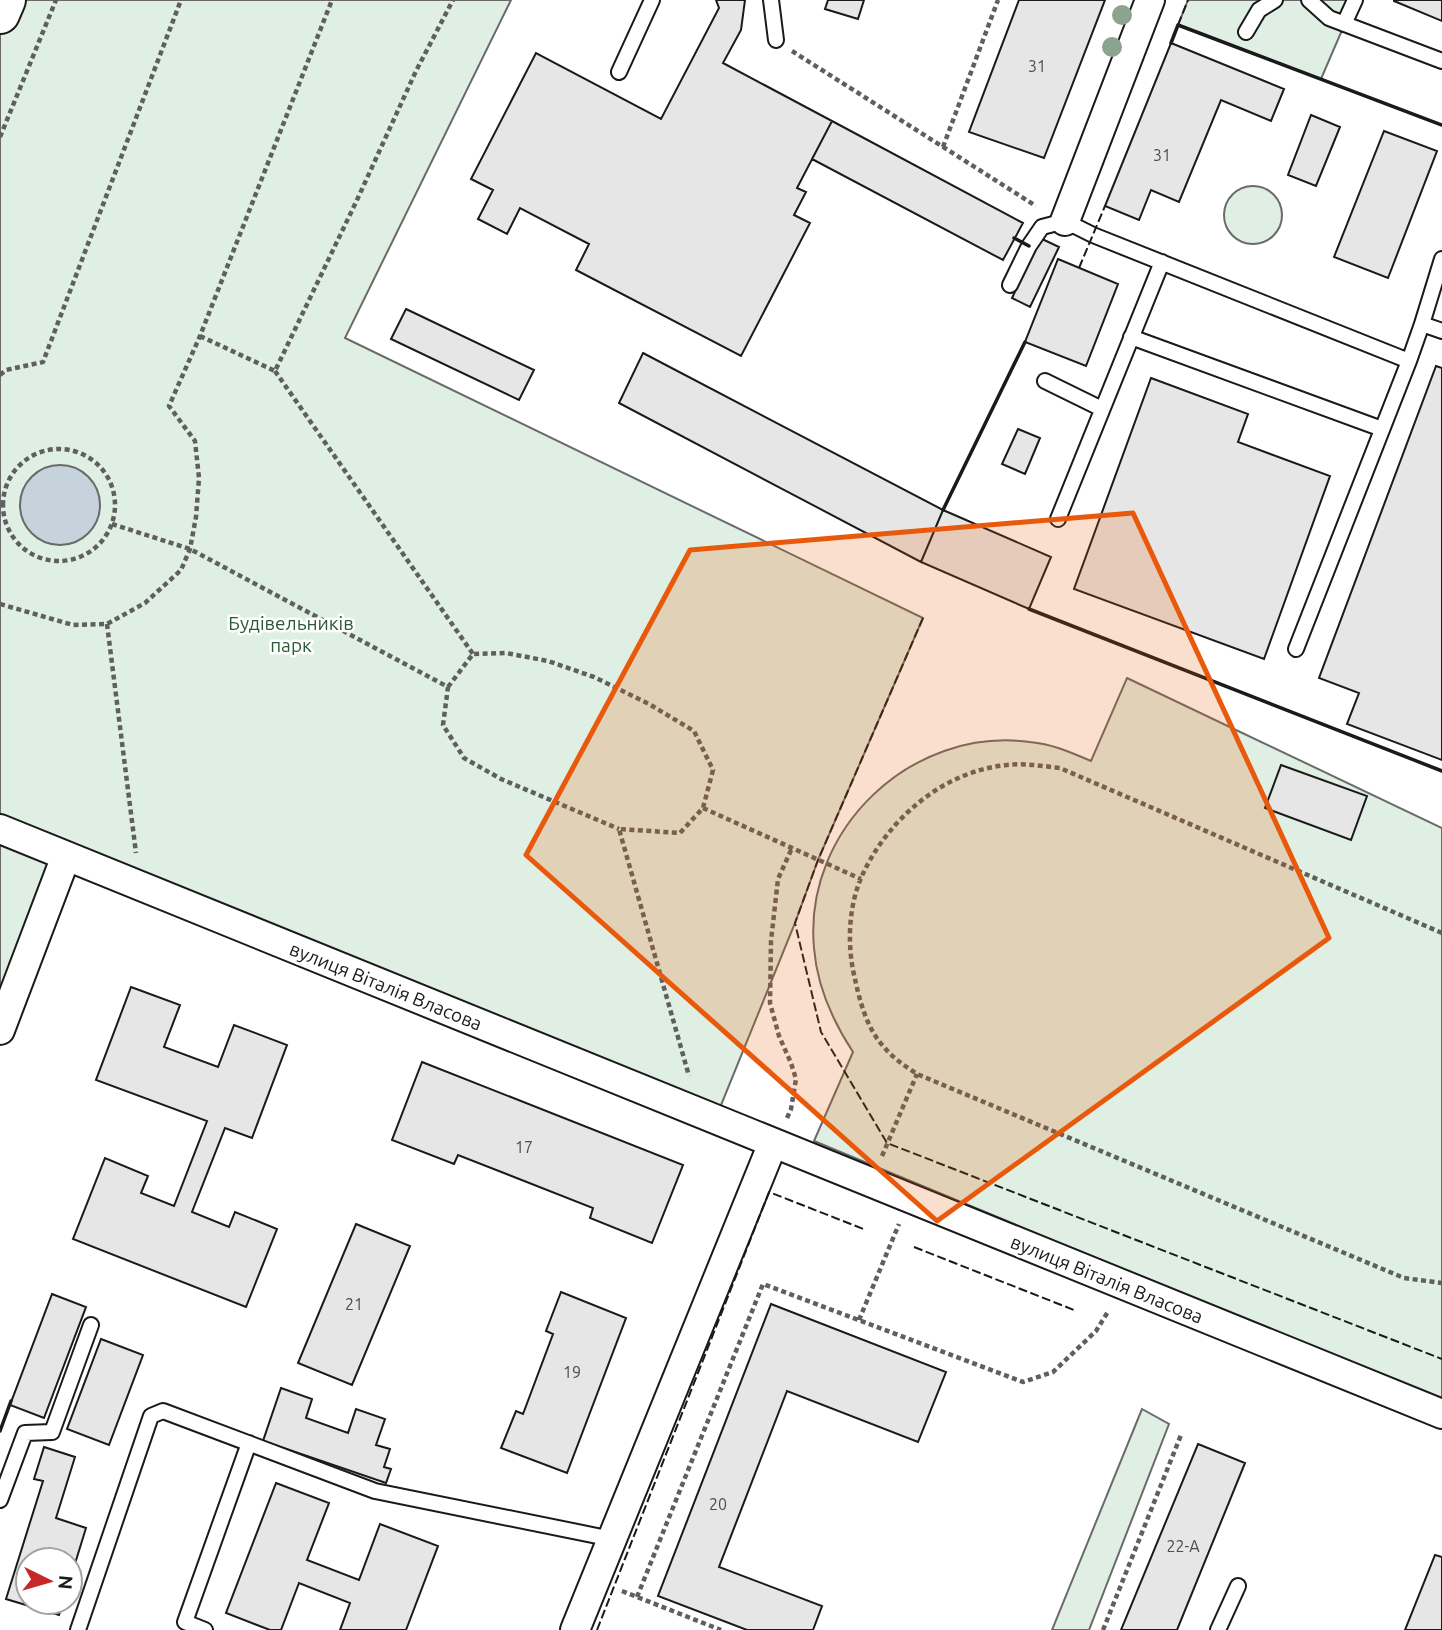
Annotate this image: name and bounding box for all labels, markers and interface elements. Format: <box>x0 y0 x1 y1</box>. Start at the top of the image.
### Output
house number: 31 <box>1028 57 1046 75</box>
house number: 31 <box>1153 146 1171 164</box>
park label: Будівельників парк <box>228 612 354 656</box>
street label: вулиця Віталія Власова <box>287 937 485 1035</box>
house number: 17 <box>515 1138 533 1156</box>
street label: вулиця Віталія Власова <box>1008 1230 1206 1328</box>
house number: 21 <box>345 1295 363 1313</box>
house number: 19 <box>563 1363 581 1381</box>
house number: 20 <box>709 1495 727 1513</box>
house number: 22-А <box>1166 1537 1200 1555</box>
north arrow <box>14 1546 84 1616</box>
text: N <box>54 1574 78 1591</box>

